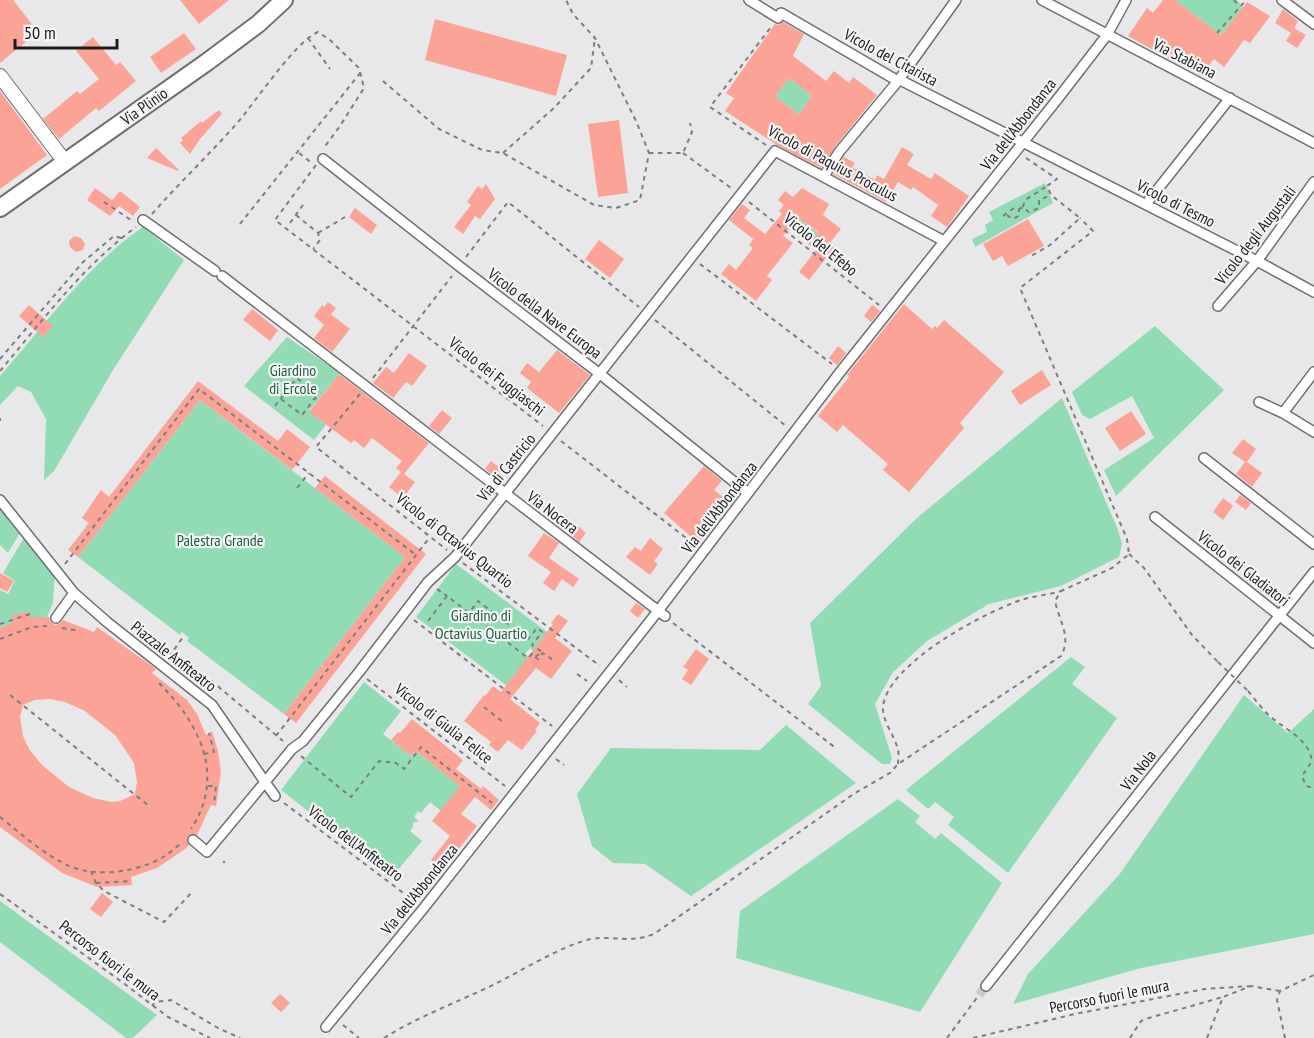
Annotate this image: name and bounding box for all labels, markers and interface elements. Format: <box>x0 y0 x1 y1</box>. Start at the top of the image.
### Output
scale bar <box>15 12 117 50</box>
text: 50 m <box>24 21 56 44</box>
street label: Vicolo del Citarista <box>840 23 941 90</box>
street label: Via Stabiana <box>1149 33 1220 82</box>
street label: Via dell'Abbondanza <box>975 74 1060 175</box>
street label: Via Plinio <box>116 83 171 130</box>
street label: Vicolo di Paquius Proculus <box>764 120 901 206</box>
street label: Vicolo di Tesmo <box>1132 174 1219 231</box>
street label: Vicolo degli Augustali <box>1210 182 1300 289</box>
street label: Vicolo del Efebo <box>779 208 862 280</box>
street label: Vicolo della Nave Europa <box>483 263 606 362</box>
street label: Vicolo dei Fuggiaschi <box>444 332 549 420</box>
park label: Giardino di Ercole <box>269 360 317 398</box>
street label: Via di Castricio <box>472 429 540 506</box>
street label: Via dell'Abbondanza <box>676 457 761 558</box>
street label: Via Nocera <box>523 486 583 538</box>
street label: Vicolo di Octavius Quartio <box>392 487 518 592</box>
street label: Vicolo dei Gladiatori <box>1193 525 1294 610</box>
park label: Palestra Grande <box>177 530 263 550</box>
park label: Giardino di Octavius Quartio <box>435 605 527 643</box>
street label: Piazzale Anfiteatro <box>127 616 221 696</box>
street label: Vicolo di Giulia Felice <box>390 678 497 767</box>
street label: Via Nola <box>1115 746 1160 795</box>
street label: Vicolo dell'Anfiteatro <box>304 800 408 885</box>
street label: Via dell'Abbondanza <box>376 840 462 939</box>
street label: Percorso fuori le mura <box>56 916 164 1004</box>
street label: Percorso fuori le mura <box>1048 975 1170 1017</box>

